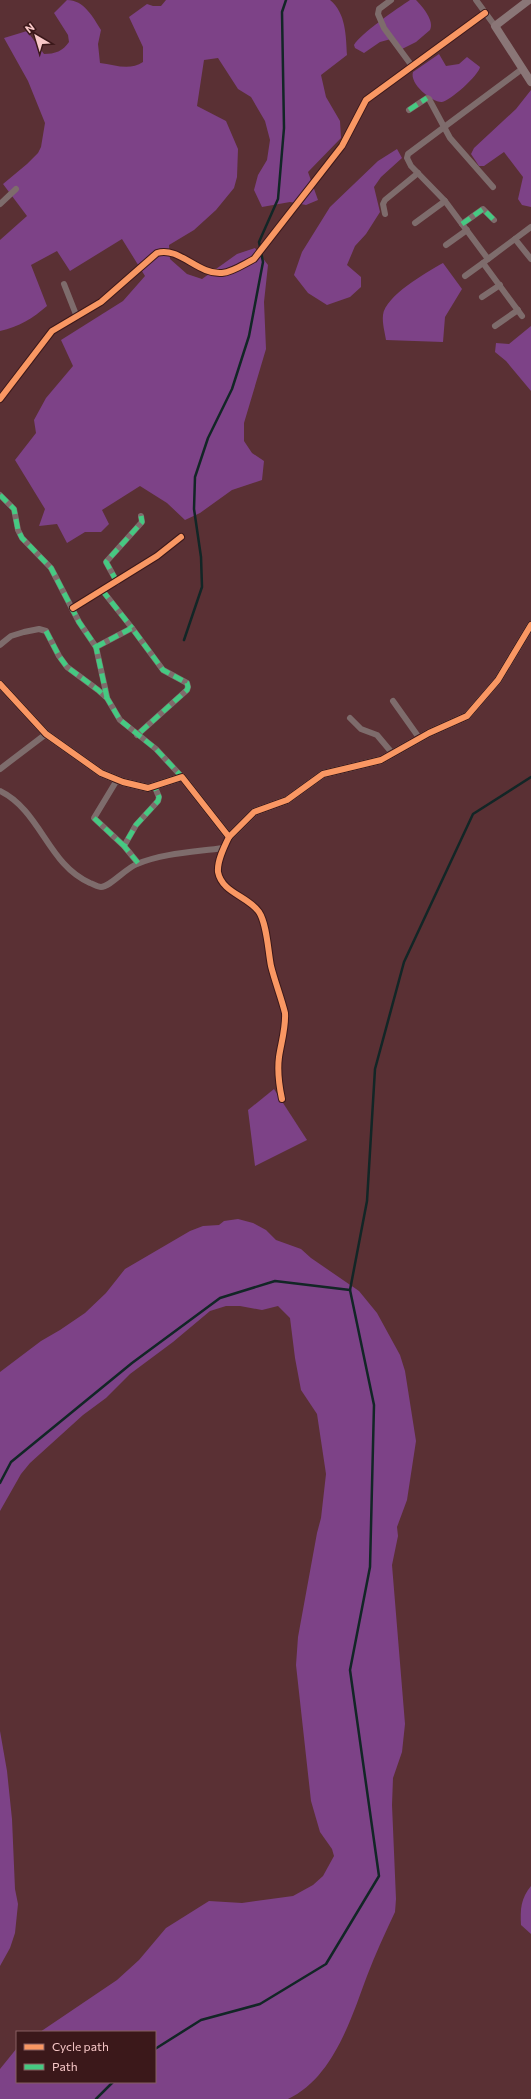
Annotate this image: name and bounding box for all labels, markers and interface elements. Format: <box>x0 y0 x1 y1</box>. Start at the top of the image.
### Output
north arrow <box>16 16 56 56</box>
text: N <box>22 20 37 35</box>
legend <box>16 2031 156 2083</box>
text: Cycle path <box>52 2039 109 2053</box>
text: Path <box>52 2059 78 2073</box>

